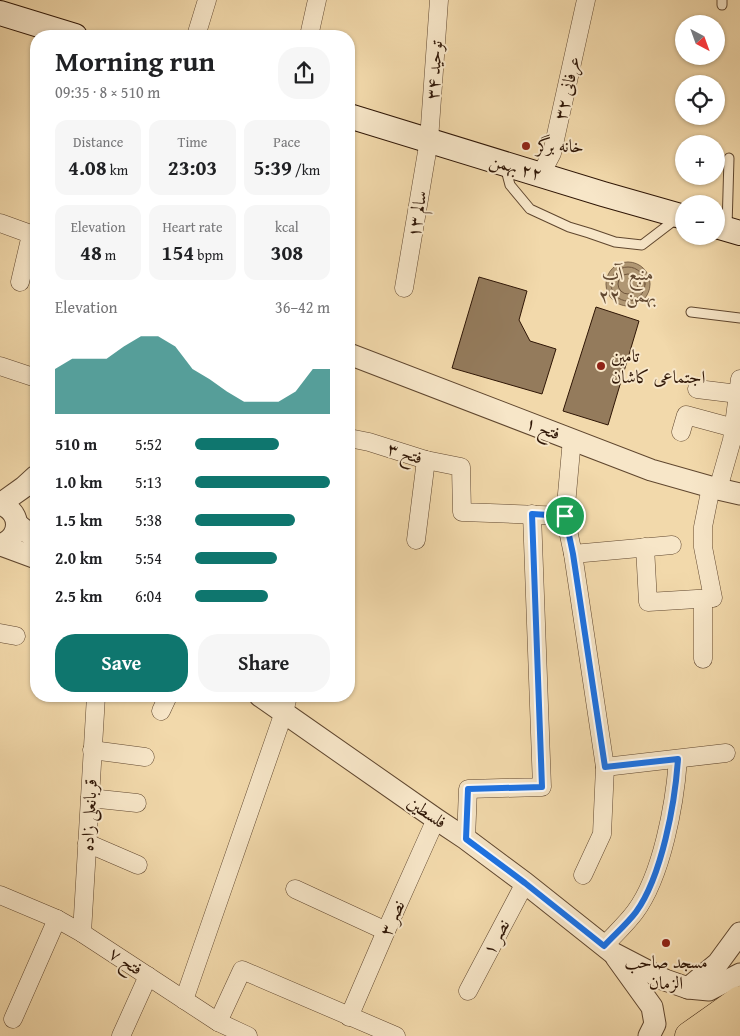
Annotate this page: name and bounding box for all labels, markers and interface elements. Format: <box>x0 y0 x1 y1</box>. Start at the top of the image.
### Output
north arrow <box>675 15 725 65</box>
map controls <box>675 15 725 245</box>
street label: توحید ۳۴ <box>418 39 449 100</box>
text: Morning run <box>55 40 215 81</box>
button: share <box>278 47 330 99</box>
street label: عرفانی ۳۲ <box>546 53 587 122</box>
button: locate <box>675 75 725 125</box>
text: 09:35 · 8 × 510 m <box>55 80 160 104</box>
text: Distance <box>73 132 123 152</box>
text: Time <box>178 132 207 152</box>
text: Pace <box>273 132 300 152</box>
place label: خانه برگر <box>534 132 584 159</box>
button: + <box>675 135 725 185</box>
marker: خانه برگر <box>520 140 532 152</box>
street label: ٢٢ بهمن <box>486 146 546 187</box>
text: 4.08 <box>68 152 107 183</box>
text: 23:03 <box>168 152 217 183</box>
text: 5:39 <box>253 152 292 183</box>
text: km <box>107 160 128 180</box>
text: /km <box>292 160 320 180</box>
street label: سالم ۱۳ <box>399 188 437 240</box>
button: − <box>675 195 725 245</box>
text: Elevation <box>71 217 126 237</box>
text: Heart rate <box>162 217 223 237</box>
text: kcal <box>275 217 299 237</box>
text: 48 <box>80 237 102 268</box>
text: 154 <box>162 237 194 268</box>
text: 308 <box>271 237 303 268</box>
text: m <box>102 245 116 265</box>
text: bpm <box>194 245 223 265</box>
water label: منبع آب ۲۲ بهمن <box>600 259 656 309</box>
text: Elevation <box>55 295 118 319</box>
text: 36–42 m <box>275 295 330 319</box>
place label: تامین اجتماعی کاشان <box>611 342 705 390</box>
marker: تامین اجتماعی کاشان <box>595 360 607 372</box>
street label: فتح ۱ <box>521 409 565 449</box>
text: 510 m <box>55 432 97 456</box>
text: 5:52 <box>135 432 162 456</box>
street label: فتح ۳ <box>383 434 426 474</box>
text: 1.0 km <box>55 470 102 494</box>
text: 5:13 <box>135 470 162 494</box>
pin <box>544 495 586 537</box>
icon: arrive <box>551 502 579 530</box>
text: 1.5 km <box>55 508 102 532</box>
text: 5:38 <box>135 508 162 532</box>
text: 2.0 km <box>55 546 102 570</box>
text: 5:54 <box>135 546 162 570</box>
text: 2.5 km <box>55 584 102 608</box>
text: 6:04 <box>135 584 162 608</box>
button: Save <box>55 634 188 692</box>
button: Share <box>198 634 330 692</box>
street label: قربانعلی زاده <box>73 778 104 852</box>
street label: فلسطین <box>402 788 453 835</box>
street label: نصر ۳ <box>372 895 411 940</box>
street label: نصر ۱ <box>475 914 516 959</box>
marker: مسجد صاحب الزمان <box>660 937 672 949</box>
street label: فتح ۷ <box>102 940 149 984</box>
place label: مسجد صاحب الزمان <box>624 948 708 996</box>

